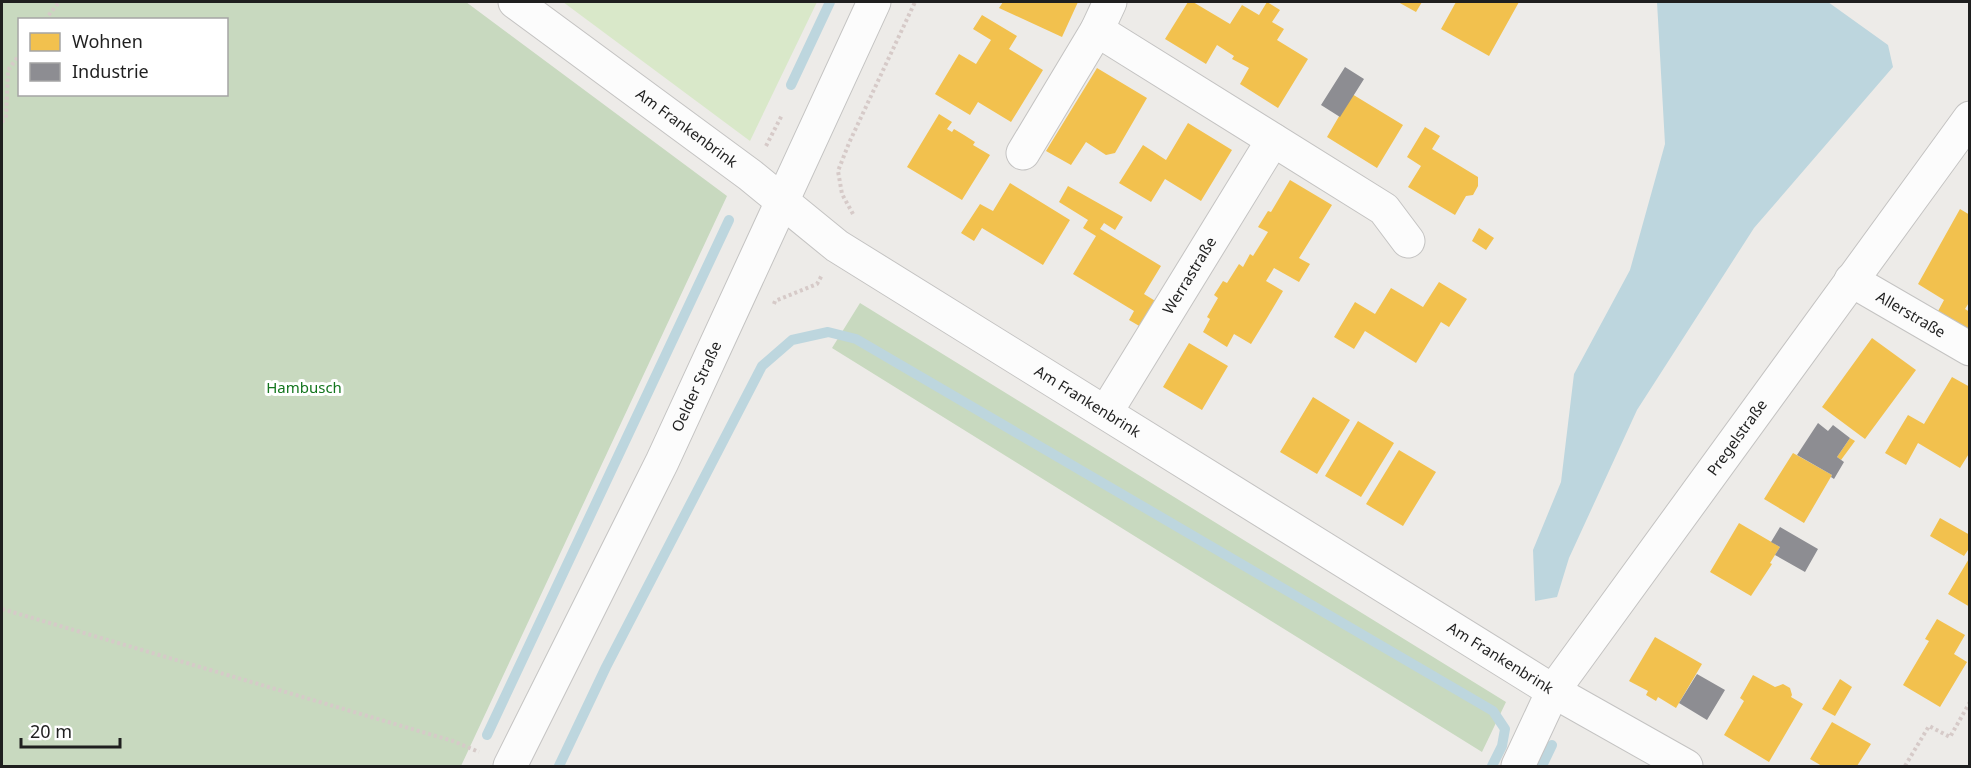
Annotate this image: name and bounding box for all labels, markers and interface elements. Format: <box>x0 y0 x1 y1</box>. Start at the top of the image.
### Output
legend <box>18 18 228 96</box>
text: Wohnen <box>72 29 143 53</box>
text: Industrie <box>72 59 149 83</box>
street label: Am Frankenbrink <box>632 83 742 171</box>
street label: Werrastraße <box>1157 233 1220 318</box>
street label: Allerstraße <box>1873 286 1949 342</box>
street label: Oelder Straße <box>666 337 725 435</box>
street label: Am Frankenbrink <box>1031 360 1145 441</box>
park label: Hambusch <box>266 377 342 397</box>
street label: Pregelstraße <box>1702 395 1771 479</box>
street label: Am Frankenbrink <box>1444 617 1558 698</box>
scale bar <box>21 711 120 749</box>
text: 20 m <box>30 719 72 743</box>

